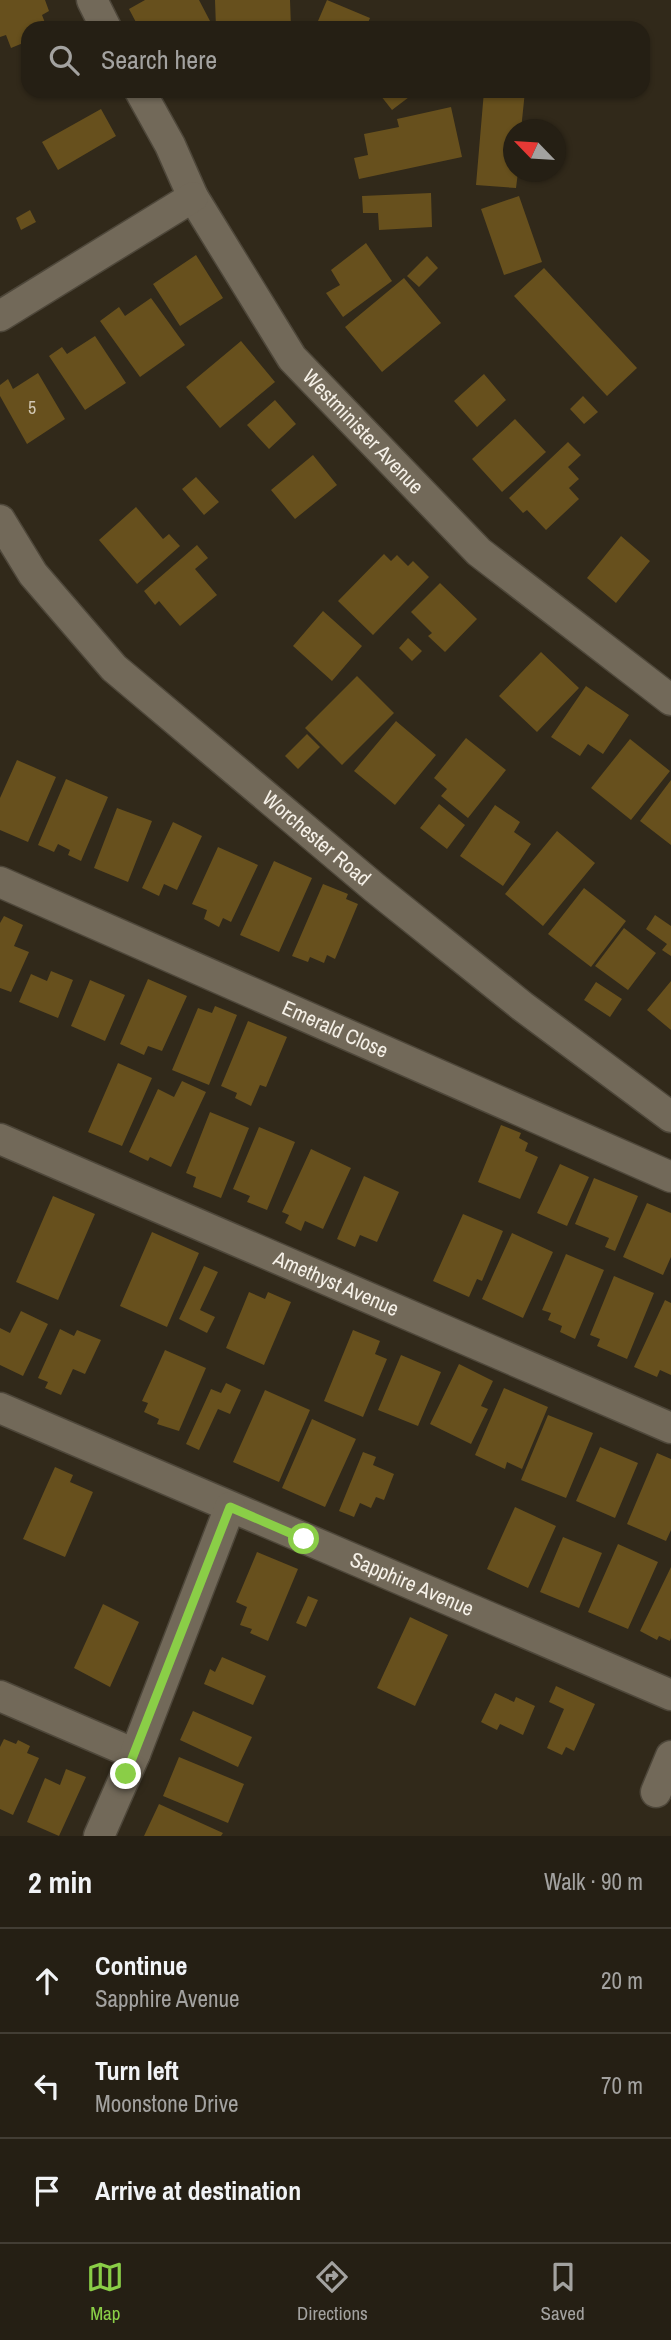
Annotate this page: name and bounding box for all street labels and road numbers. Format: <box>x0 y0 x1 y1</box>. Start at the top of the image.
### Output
street label: Westminister Avenue <box>296 363 430 500</box>
street label: Worchester Road <box>256 784 377 892</box>
street label: Emerald Close <box>278 993 393 1065</box>
street label: Amethyst Avenue <box>268 1243 404 1323</box>
street label: Sapphire Avenue <box>346 1544 478 1623</box>

